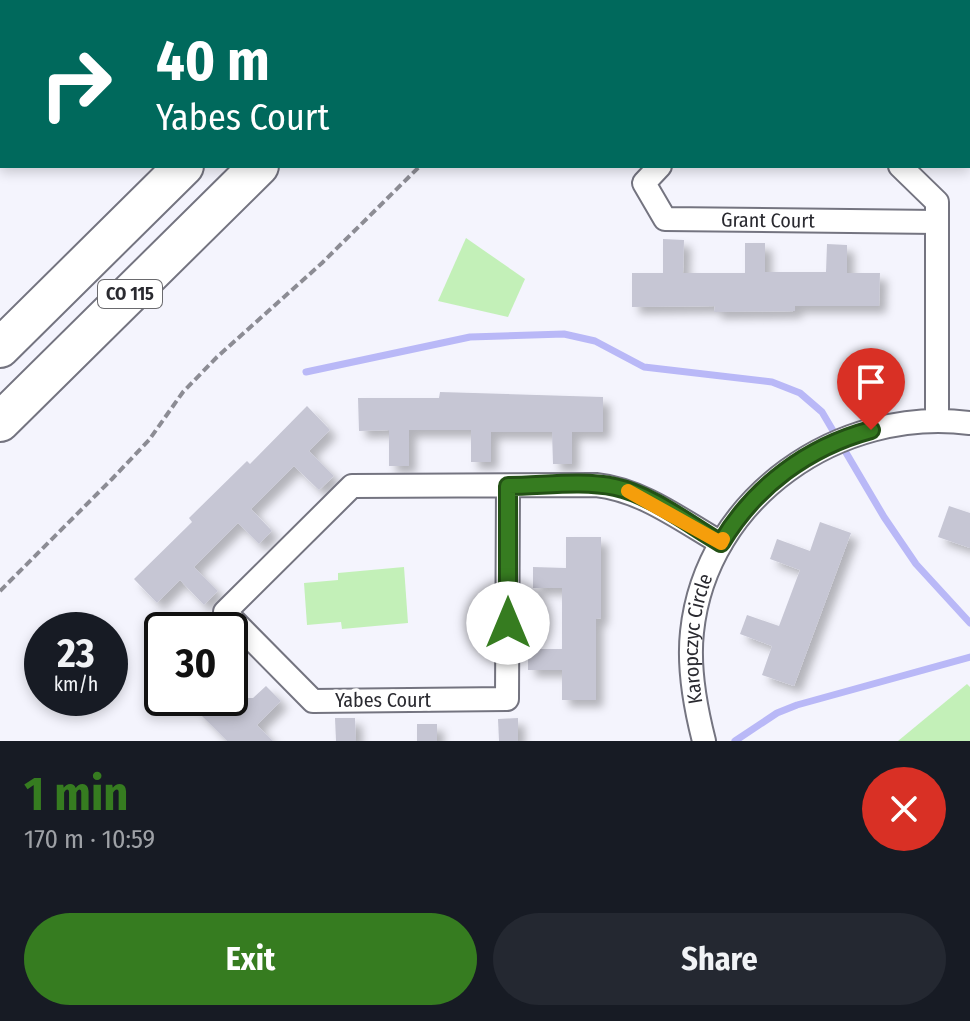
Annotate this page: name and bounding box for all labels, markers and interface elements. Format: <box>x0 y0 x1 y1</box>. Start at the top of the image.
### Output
text: 40 m <box>156 28 270 95</box>
icon: right <box>24 32 128 136</box>
text: Yabes Court <box>156 96 329 140</box>
street label: Grant Court <box>721 208 815 233</box>
road number: CO 115 <box>98 280 162 308</box>
pin <box>837 348 905 430</box>
icon: arrive <box>849 360 893 404</box>
street label: Karopczyc Circle <box>679 570 717 706</box>
position arrow <box>466 581 550 665</box>
speed limit sign: 30 <box>144 612 248 716</box>
text: 23 <box>57 630 95 678</box>
text: km/h <box>54 672 98 696</box>
street label: Yabes Court <box>335 688 432 712</box>
text: 1 min <box>24 765 129 823</box>
button: close <box>862 767 946 851</box>
text: 170 m · 10:59 <box>24 824 155 855</box>
button: Exit <box>24 913 477 1005</box>
button: Share <box>493 913 946 1005</box>

